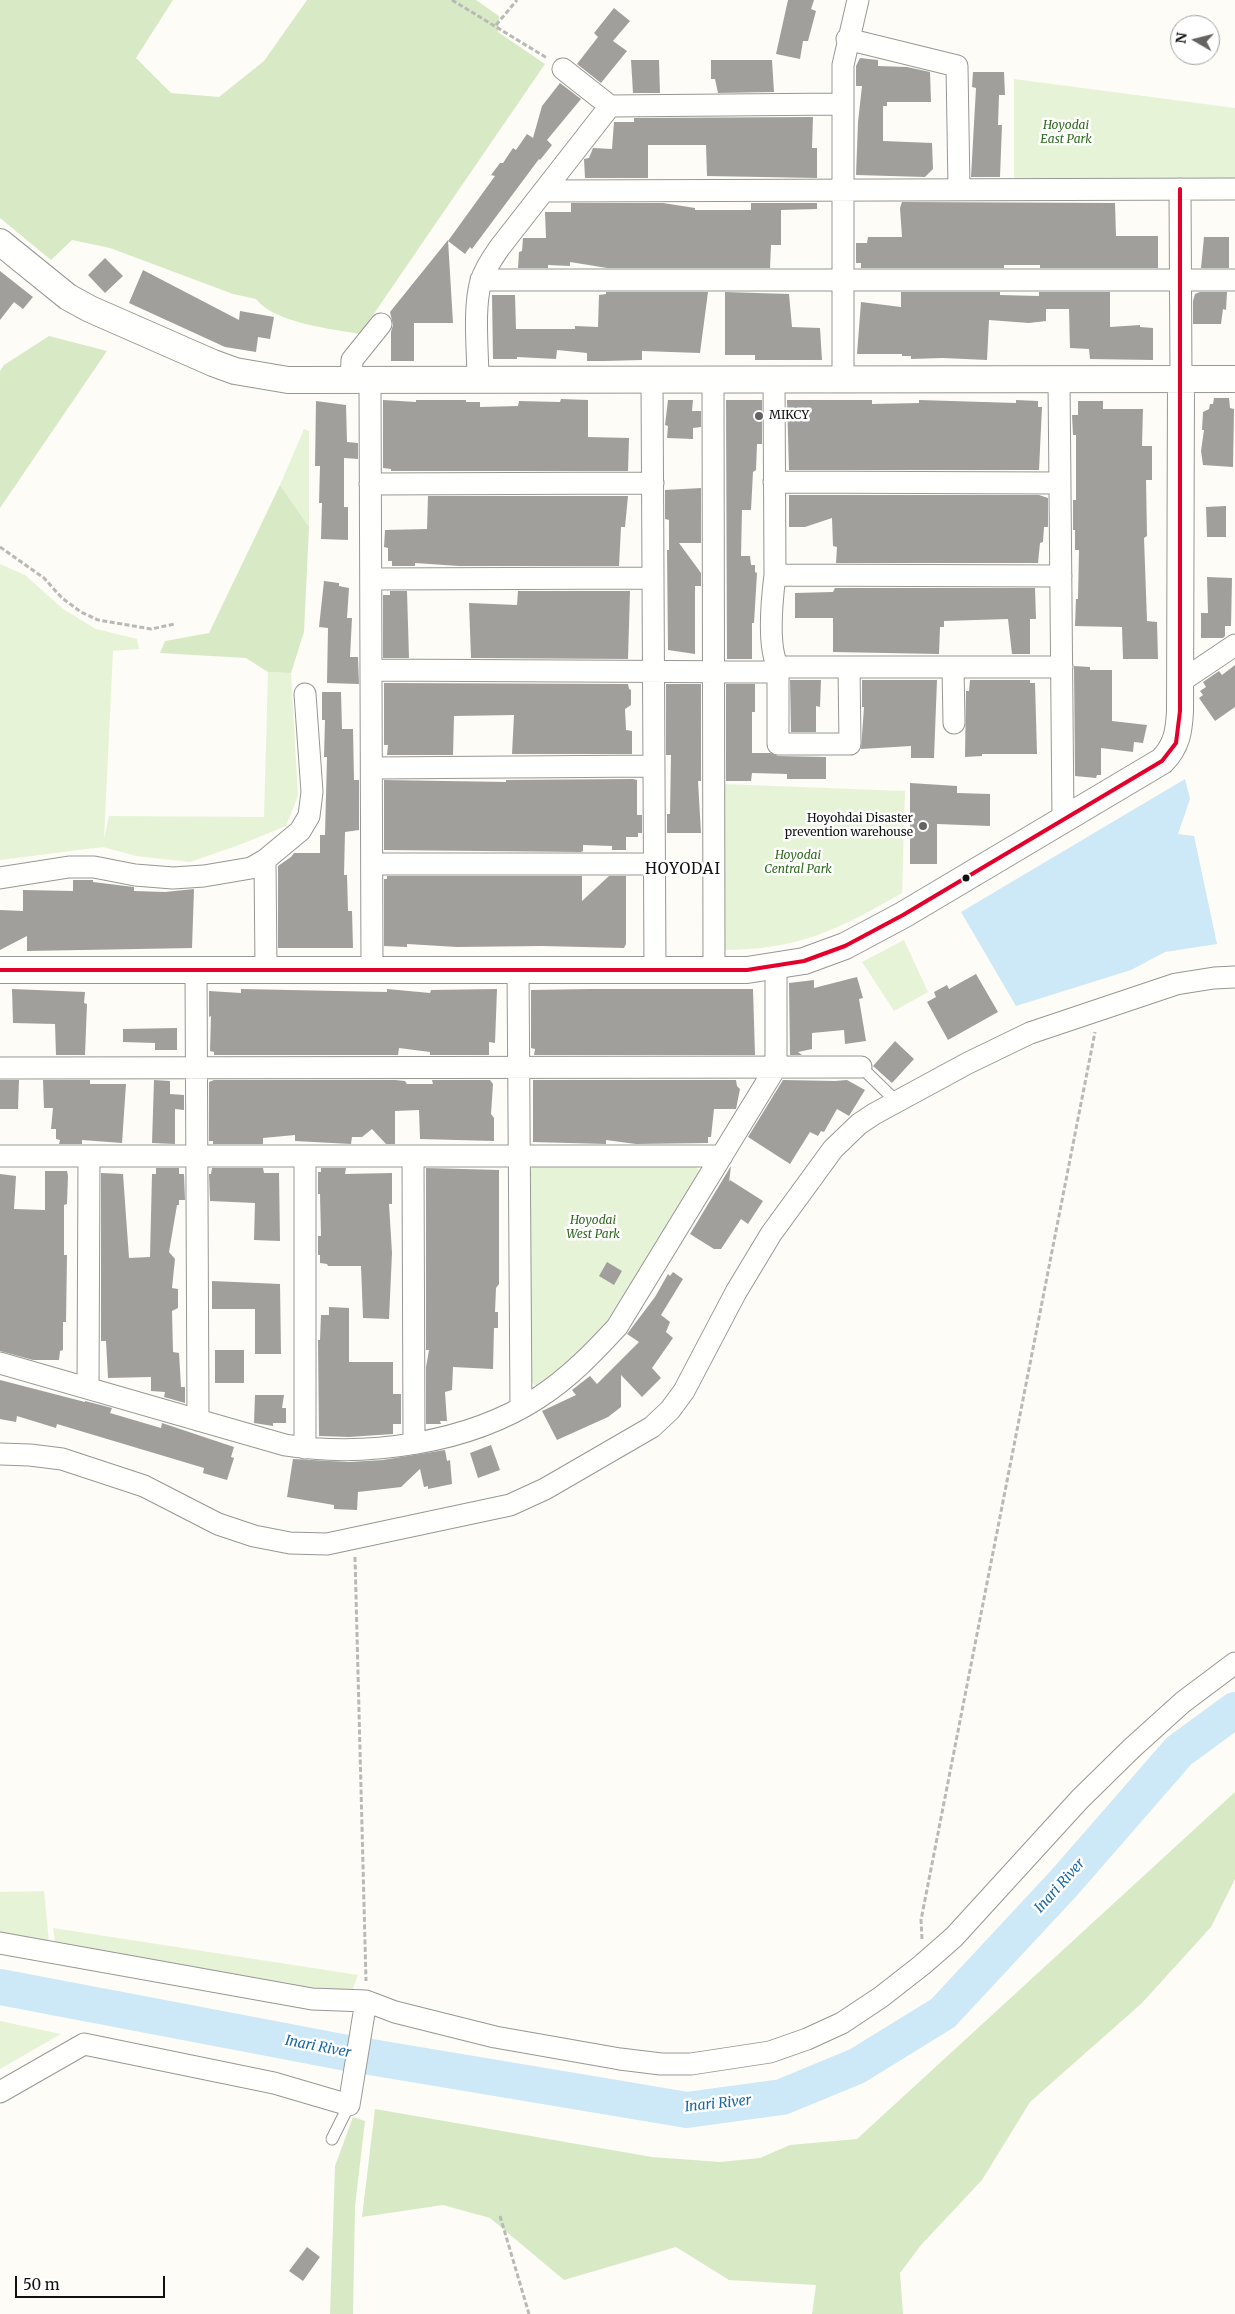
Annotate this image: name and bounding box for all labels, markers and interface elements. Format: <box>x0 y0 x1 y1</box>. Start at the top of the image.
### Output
north arrow <box>1170 15 1220 65</box>
text: N <box>1171 31 1191 45</box>
park label: Hoyodai East Park <box>1040 119 1092 147</box>
place label: MIKCY <box>769 409 809 423</box>
marker: MIKCY <box>753 410 765 422</box>
place label: Hoyohdai Disaster prevention warehouse <box>785 812 913 840</box>
marker: Hoyohdai Disaster prevention warehouse <box>917 820 929 832</box>
park label: Hoyodai Central Park <box>764 849 832 877</box>
district label: HOYODAI <box>644 861 722 879</box>
unlabelled marker <box>961 873 971 883</box>
park label: Hoyodai West Park <box>566 1214 620 1242</box>
water label: Inari River <box>1031 1856 1089 1916</box>
water label: Inari River <box>284 2032 352 2062</box>
water label: Inari River <box>684 2092 752 2116</box>
scale bar <box>18 2266 168 2298</box>
text: 50 m <box>23 2275 60 2294</box>

